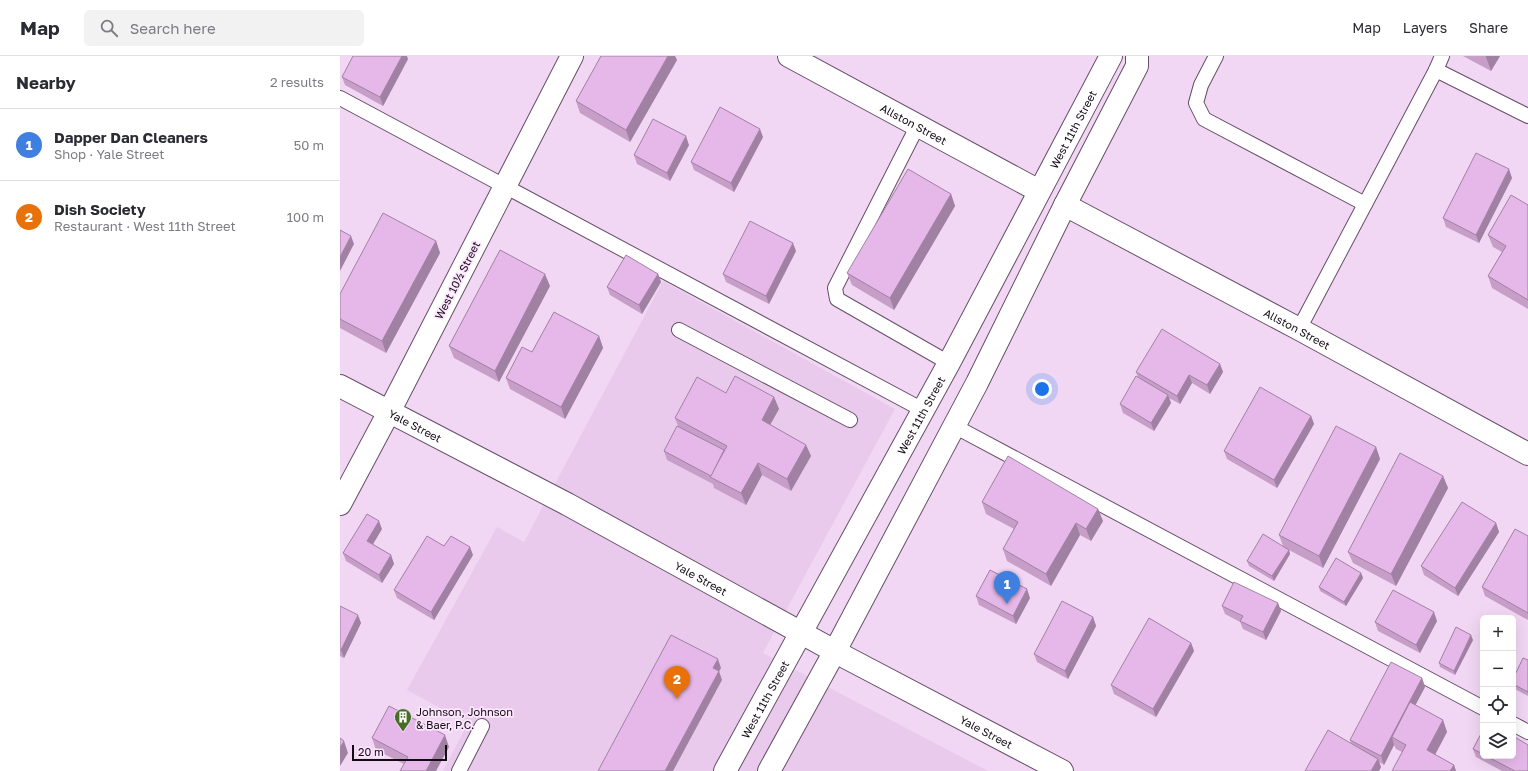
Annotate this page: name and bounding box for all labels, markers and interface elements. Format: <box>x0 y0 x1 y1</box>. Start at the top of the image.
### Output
search box <box>84 10 364 46</box>
text: Map <box>20 16 60 39</box>
icon: search <box>98 17 120 39</box>
text: Search here <box>130 19 216 37</box>
text: Map <box>1352 19 1381 36</box>
text: Layers <box>1403 19 1447 36</box>
text: Share <box>1469 19 1508 36</box>
text: Nearby <box>16 72 76 93</box>
text: 2 results <box>270 74 324 90</box>
street label: West 11th Street <box>1046 88 1098 170</box>
street label: Allston Street <box>879 100 949 147</box>
text: Dapper Dan Cleaners <box>54 128 208 146</box>
text: 1 <box>26 137 32 153</box>
text: 50 m <box>294 137 324 153</box>
text: Shop · Yale Street <box>54 146 164 162</box>
text: Dish Society <box>54 200 146 218</box>
text: 2 <box>25 209 33 225</box>
text: 100 m <box>287 209 324 225</box>
text: Restaurant · West 11th Street <box>54 218 236 234</box>
street label: West 10½ Street <box>432 239 482 321</box>
street label: Allston Street <box>1262 305 1333 351</box>
street label: West 11th Street <box>894 374 947 456</box>
your location <box>1032 379 1052 399</box>
street label: Yale Street <box>387 406 444 444</box>
street label: Yale Street <box>673 558 730 597</box>
pin: 1 <box>994 571 1020 604</box>
map controls <box>1480 615 1516 759</box>
button: + <box>1480 615 1516 651</box>
button: − <box>1480 651 1516 687</box>
street label: West 11th Street <box>738 658 791 740</box>
pin: 2 <box>664 666 690 699</box>
button: locate <box>1480 687 1516 723</box>
place label: Johnson, Johnson & Baer, P.C. <box>416 705 513 731</box>
building icon: Johnson, Johnson & Baer, P.C. <box>393 707 413 732</box>
street label: Yale Street <box>958 712 1015 750</box>
button: layers <box>1480 723 1516 759</box>
scale bar <box>352 743 447 762</box>
text: 20 m <box>358 745 384 758</box>

